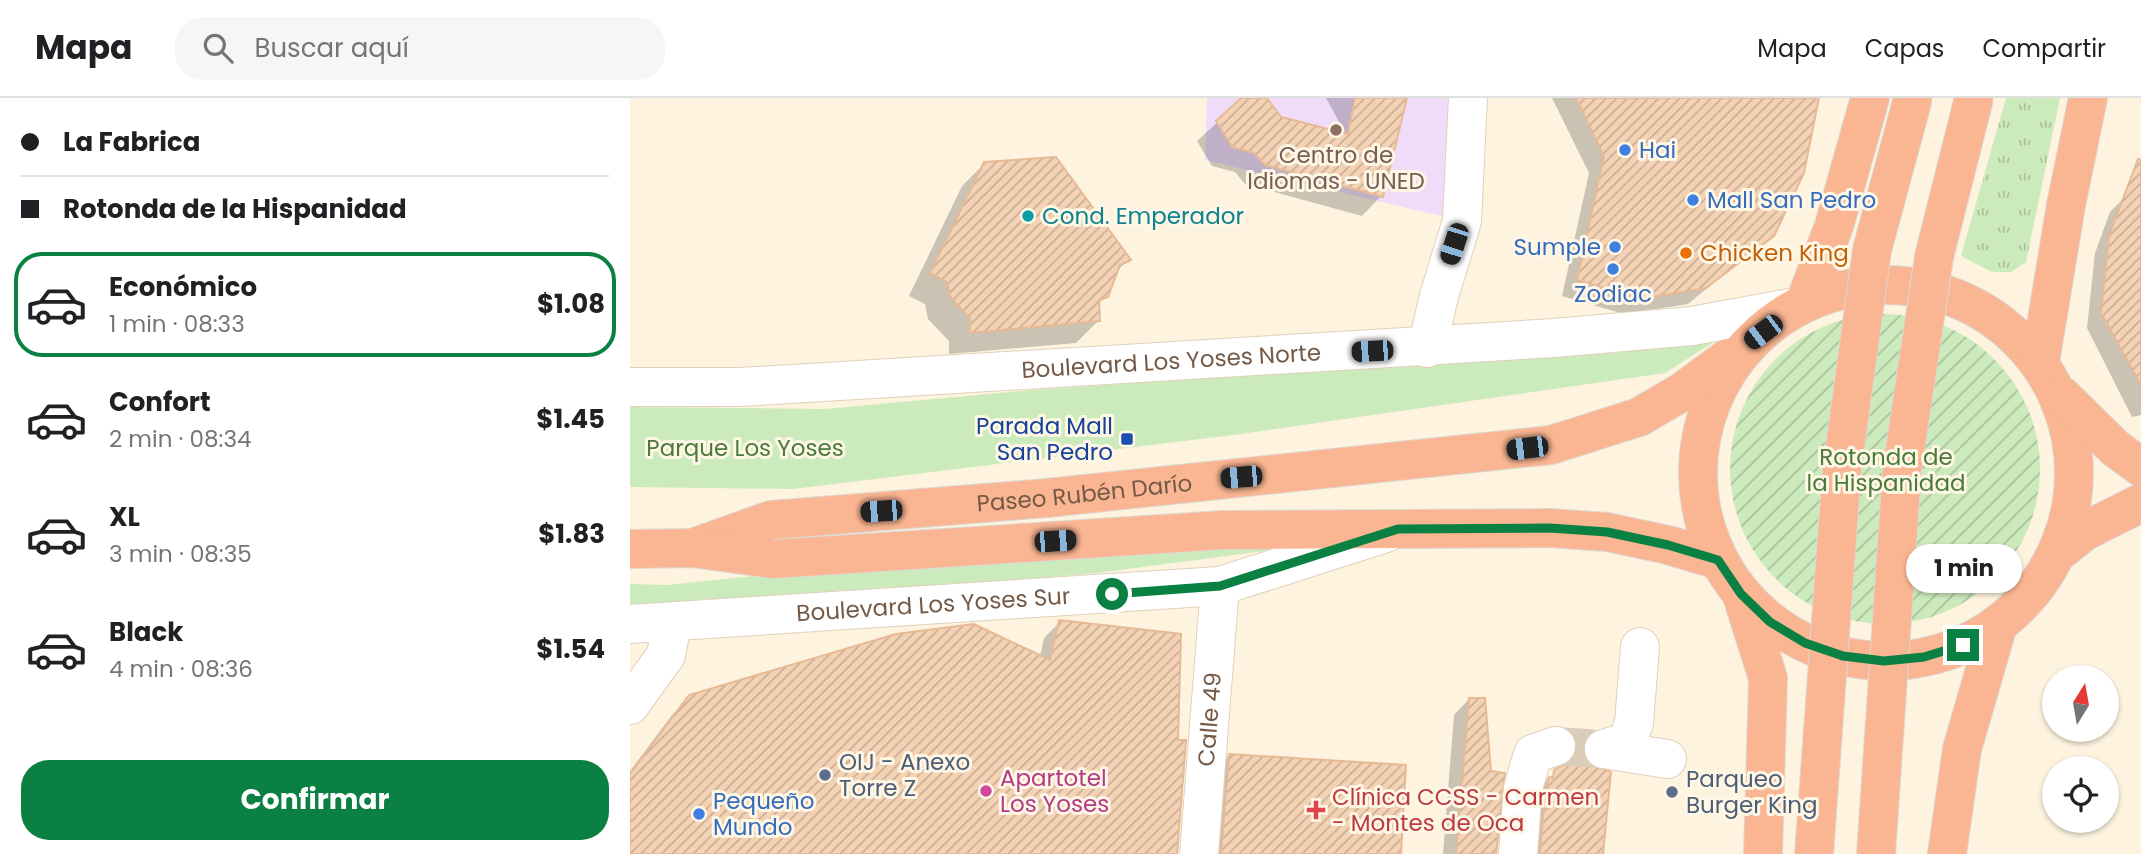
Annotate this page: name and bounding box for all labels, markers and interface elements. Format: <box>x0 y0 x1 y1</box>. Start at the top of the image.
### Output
search box <box>175 17 665 80</box>
text: Mapa <box>35 24 133 71</box>
icon: search <box>199 29 237 67</box>
text: Buscar aquí <box>255 30 409 66</box>
text: Mapa <box>1757 32 1827 65</box>
text: Capas <box>1865 32 1944 65</box>
text: Compartir <box>1982 32 2106 65</box>
marker: Centro de Idiomas - UNED <box>1328 122 1344 138</box>
text: La Fabrica <box>63 124 200 160</box>
place label: Hai <box>1639 134 1676 166</box>
place label: Centro de Idiomas - UNED <box>1247 139 1425 197</box>
marker: Hai <box>1617 142 1633 158</box>
place label: Mall San Pedro <box>1707 184 1876 216</box>
text: Rotonda de la Hispanidad <box>63 191 407 227</box>
marker: Mall San Pedro <box>1685 192 1701 208</box>
place label: Cond. Emperador <box>1042 200 1244 232</box>
marker: Cond. Emperador <box>1020 208 1036 224</box>
car <box>1438 221 1471 267</box>
place label: Sumple <box>1514 231 1601 263</box>
place label: Chicken King <box>1700 237 1849 269</box>
marker: Sumple <box>1607 239 1623 255</box>
marker: Chicken King <box>1678 245 1694 261</box>
marker: Zodiac <box>1605 261 1621 277</box>
text: Económico <box>109 269 257 305</box>
icon: car <box>25 273 88 336</box>
place label: Zodiac <box>1574 278 1652 310</box>
text: $1.08 <box>537 286 605 322</box>
text: 1 min · 08:33 <box>109 308 245 340</box>
car <box>1740 311 1787 353</box>
street label: Boulevard Los Yoses Norte <box>1021 336 1322 386</box>
car <box>1351 339 1394 363</box>
text: Confort <box>109 384 211 420</box>
icon: car <box>25 388 88 451</box>
text: $1.45 <box>536 401 605 437</box>
place label: Parada Mall San Pedro <box>976 410 1113 468</box>
text: 2 min · 08:34 <box>109 423 251 455</box>
marker: Parada Mall San Pedro <box>1119 431 1135 447</box>
park label: Parque Los Yoses <box>646 432 844 464</box>
car <box>1505 435 1550 461</box>
park label: Rotonda de la Hispanidad <box>1806 441 1966 499</box>
car <box>1220 465 1263 489</box>
street label: Paseo Rubén Darío <box>975 467 1194 520</box>
text: XL <box>109 499 140 535</box>
car <box>860 499 903 523</box>
icon: car <box>25 503 88 566</box>
text: $1.83 <box>538 516 605 552</box>
car <box>1034 529 1077 553</box>
text: 3 min · 08:35 <box>109 538 252 570</box>
callout: 1 min <box>1905 544 2021 592</box>
text: 1 min <box>1934 552 1994 584</box>
route start <box>1096 578 1128 610</box>
street label: Boulevard Los Yoses Sur <box>795 580 1071 629</box>
text: Black <box>109 614 183 650</box>
icon: car <box>25 618 88 681</box>
route end <box>1947 629 1979 661</box>
text: $1.54 <box>536 631 605 667</box>
text: 4 min · 08:36 <box>109 653 253 685</box>
north arrow <box>2042 665 2119 742</box>
map controls <box>2042 665 2119 833</box>
street label: Calle 49 <box>1190 671 1229 768</box>
place label: OIJ - Anexo Torre Z <box>839 746 970 804</box>
button: locate <box>2042 756 2119 833</box>
button: Confirmar <box>21 760 609 840</box>
place label: Apartotel Los Yoses <box>1000 762 1109 820</box>
place label: Parqueo Burger King <box>1686 763 1818 821</box>
marker: OIJ - Anexo Torre Z <box>817 767 833 783</box>
place label: Clínica CCSS - Carmen - Montes de Oca <box>1332 781 1599 839</box>
marker: Apartotel Los Yoses <box>978 783 994 799</box>
marker: Parqueo Burger King <box>1664 784 1680 800</box>
place label: Pequeño Mundo <box>713 785 815 843</box>
marker: Clínica CCSS - Carmen - Montes de Oca <box>1306 800 1326 820</box>
marker: Pequeño Mundo <box>691 806 707 822</box>

